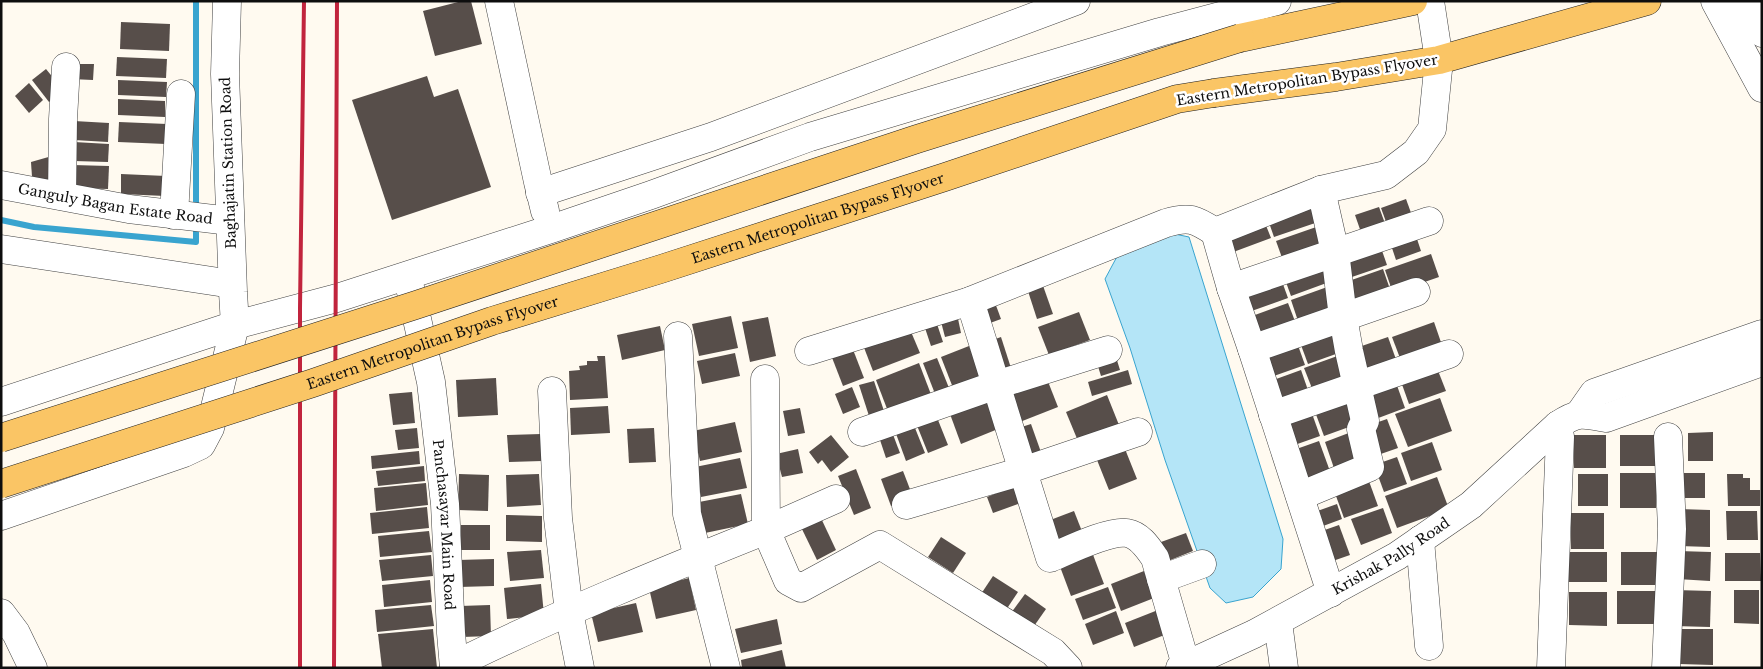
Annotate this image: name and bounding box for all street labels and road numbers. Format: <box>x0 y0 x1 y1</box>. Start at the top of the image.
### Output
street label: Eastern Metropolitan Bypass Flyover <box>1175 50 1439 110</box>
street label: Baghajatin Station Road <box>216 76 240 249</box>
street label: Eastern Metropolitan Bypass Flyover <box>689 169 947 268</box>
street label: Ganguly Bagan Estate Road <box>17 179 214 228</box>
street label: Eastern Metropolitan Bypass Flyover <box>304 292 561 393</box>
street label: Panchasayar Main Road <box>429 439 459 611</box>
street label: Krishak Pally Road <box>1329 513 1454 599</box>

